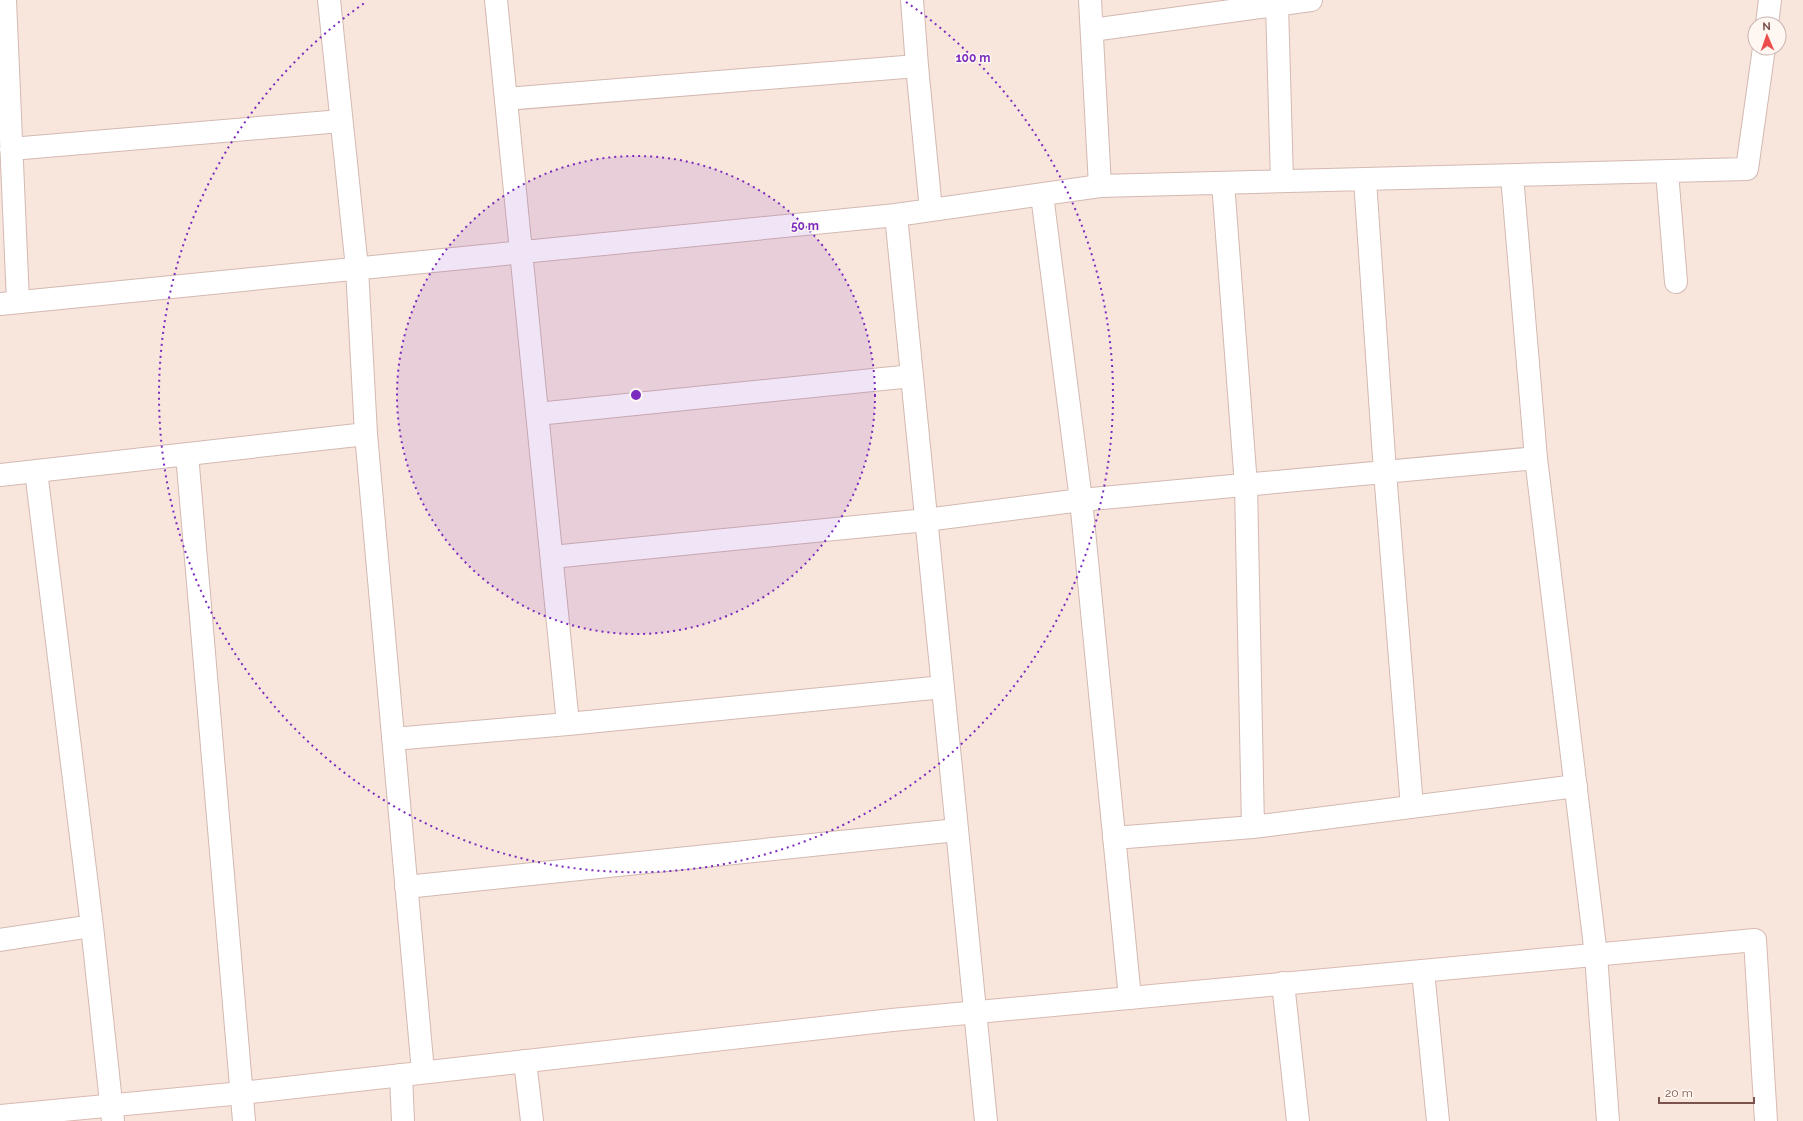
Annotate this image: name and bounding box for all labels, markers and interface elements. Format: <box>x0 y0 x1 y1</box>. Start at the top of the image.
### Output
north arrow <box>1747 16 1787 56</box>
text: N <box>1762 20 1771 33</box>
text: 100 m <box>956 51 990 65</box>
text: 50 m <box>791 219 819 233</box>
centre of rings <box>629 388 643 402</box>
scale bar <box>1659 1079 1754 1105</box>
text: 20 m <box>1665 1086 1693 1100</box>

